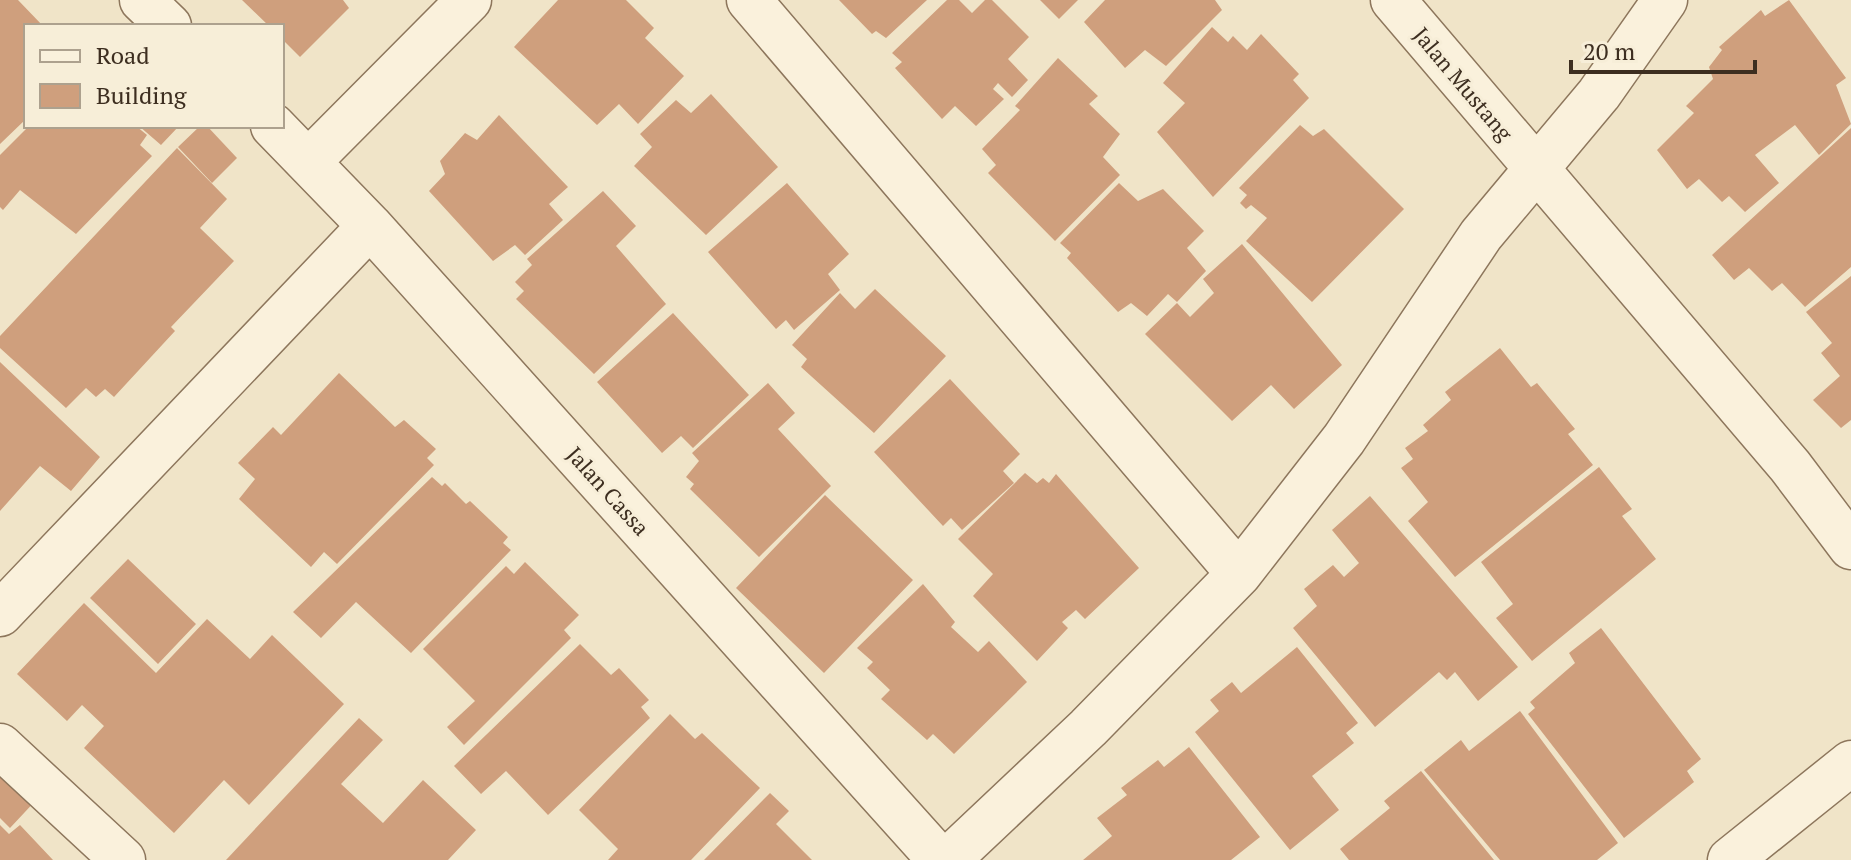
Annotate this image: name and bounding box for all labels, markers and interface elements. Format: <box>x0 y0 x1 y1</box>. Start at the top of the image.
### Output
street label: Jalan Mustang <box>1407 21 1520 147</box>
legend <box>24 24 284 128</box>
scale bar <box>1571 24 1755 74</box>
text: 20 m <box>1583 35 1635 67</box>
text: Road <box>96 39 150 71</box>
text: Building <box>96 79 187 111</box>
street label: Jalan Cassa <box>561 440 656 541</box>

